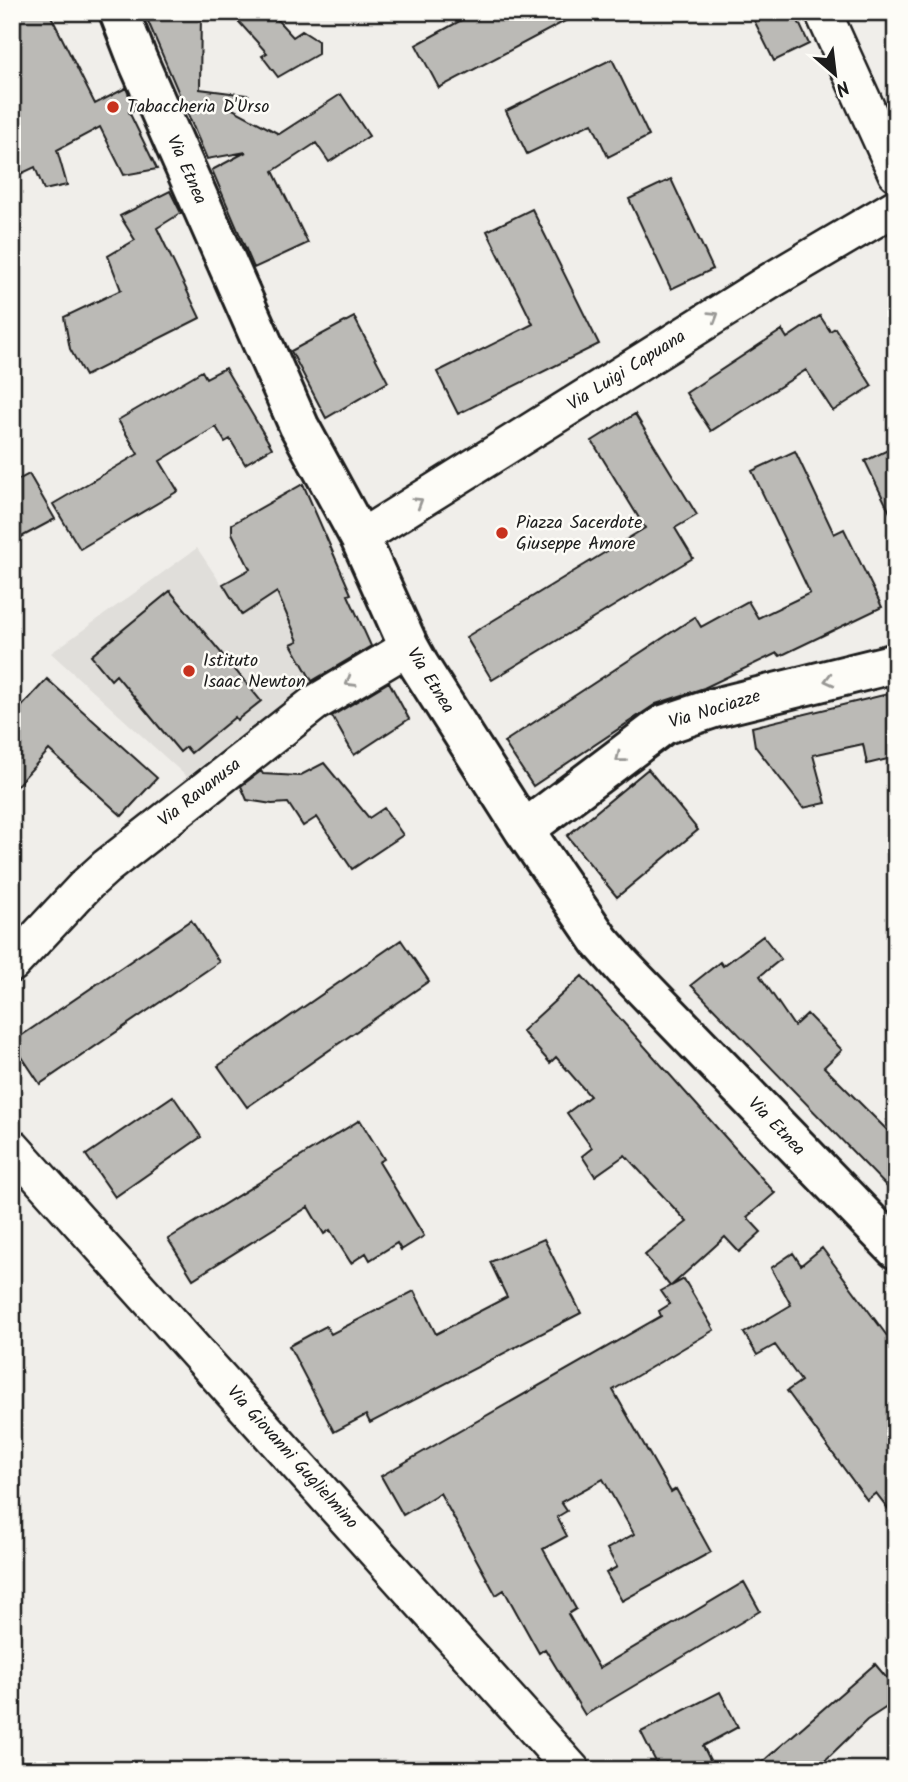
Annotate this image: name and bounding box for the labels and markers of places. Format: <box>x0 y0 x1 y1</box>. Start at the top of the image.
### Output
place label: Tabaccheria D'Urso <box>127 93 269 122</box>
marker: Tabaccheria D'Urso <box>105 99 121 115</box>
place label: Piazza Sacerdote Giuseppe Amore <box>516 509 642 559</box>
marker: Piazza Sacerdote Giuseppe Amore <box>494 525 510 541</box>
place label: Istituto Isaac Newton <box>203 647 305 697</box>
marker: Istituto Isaac Newton <box>181 663 197 679</box>

